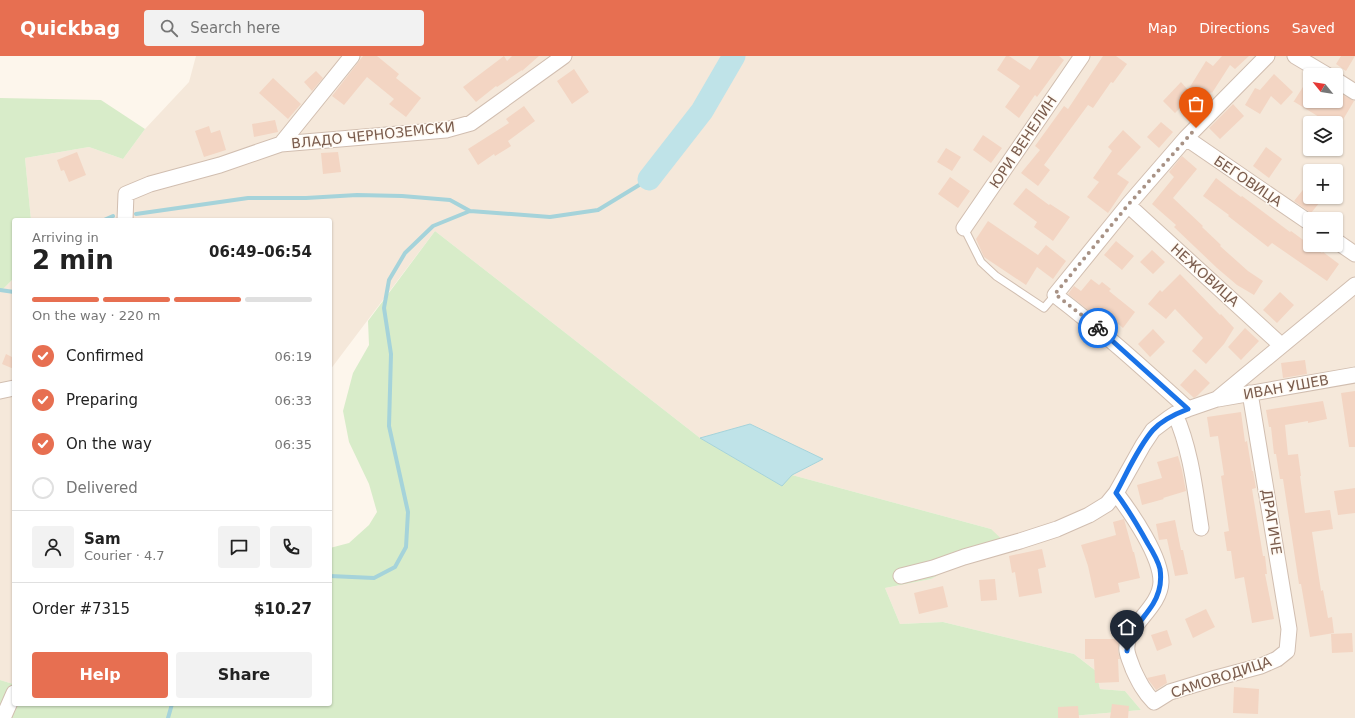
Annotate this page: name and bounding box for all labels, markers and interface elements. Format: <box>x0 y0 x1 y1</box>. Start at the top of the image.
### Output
search box <box>144 10 424 46</box>
text: Quickbag <box>20 17 120 39</box>
icon: search <box>158 17 180 39</box>
text: Search here <box>190 19 280 37</box>
text: Map <box>1148 20 1177 36</box>
text: Directions <box>1199 20 1270 36</box>
text: Saved <box>1292 20 1335 36</box>
north arrow <box>1303 68 1343 108</box>
map controls <box>1303 68 1343 252</box>
pin <box>1179 87 1213 128</box>
street label: ЮРИ ВЕНЕЛИН <box>986 93 1060 191</box>
icon: bag <box>1185 93 1207 115</box>
button: layers <box>1303 116 1343 156</box>
street label: ВЛАДО ЧЕРНОЗЕМСКИ <box>290 118 456 152</box>
street label: БЕГОВИЦА <box>1211 152 1285 210</box>
button: + <box>1303 164 1343 204</box>
button: − <box>1303 212 1343 252</box>
text: Arriving in <box>32 230 99 245</box>
street label: НЕЖОВИЦА <box>1168 240 1243 310</box>
text: 06:49–06:54 <box>209 243 312 261</box>
text: 2 min <box>32 245 114 275</box>
text: On the way · 220 m <box>32 308 160 323</box>
courier <box>1078 308 1118 348</box>
icon: bike <box>1087 317 1109 339</box>
icon: check <box>32 345 54 367</box>
text: Confirmed <box>66 347 144 365</box>
text: 06:19 <box>275 349 312 364</box>
street label: ИВАН УШЕВ <box>1242 372 1330 402</box>
icon: check <box>32 389 54 411</box>
text: Preparing <box>66 391 138 409</box>
text: 06:33 <box>275 393 312 408</box>
icon: check <box>32 433 54 455</box>
text: On the way <box>66 435 152 453</box>
text: 06:35 <box>275 437 312 452</box>
text: Delivered <box>66 479 138 497</box>
street label: ДРАГИЧЕ <box>1259 488 1285 556</box>
button: person <box>32 526 74 568</box>
button: chat <box>218 526 260 568</box>
button: phone <box>270 526 312 568</box>
text: Sam <box>84 530 121 548</box>
text: Courier · 4.7 <box>84 548 165 563</box>
text: Order #7315 <box>32 600 130 618</box>
text: $10.27 <box>254 600 312 618</box>
pin <box>1110 610 1144 651</box>
icon: home <box>1116 616 1138 638</box>
button: Help <box>32 652 168 698</box>
button: Share <box>176 652 312 698</box>
street label: САМОВОДИЦА <box>1169 653 1274 701</box>

